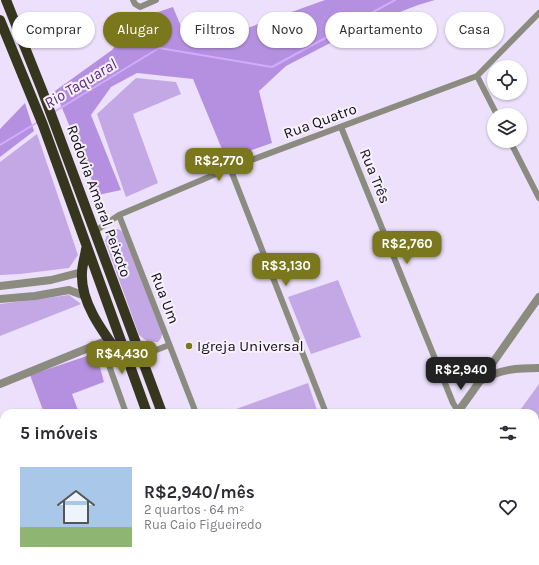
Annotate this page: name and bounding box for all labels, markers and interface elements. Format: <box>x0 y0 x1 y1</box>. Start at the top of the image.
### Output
chip: Comprar <box>12 12 95 48</box>
chip: Alugar <box>103 12 172 48</box>
chip: Filtros <box>180 12 249 48</box>
chip: Novo <box>257 12 317 48</box>
chip: Apartamento <box>325 12 437 48</box>
chip: Casa <box>445 12 504 48</box>
water label: Rio Taquaral <box>41 54 120 112</box>
map controls <box>487 60 527 148</box>
button: locate <box>487 60 527 100</box>
street label: Rua Quatro <box>281 99 359 143</box>
button: layers <box>487 108 527 148</box>
street label: Rodovia Amaral Peixoto <box>63 122 135 280</box>
street label: Rua Três <box>356 146 394 206</box>
pin: R$2,770 <box>182 148 256 182</box>
text: R$2,770 <box>194 153 244 168</box>
pin: R$2,760 <box>370 231 444 265</box>
text: R$2,760 <box>381 236 433 251</box>
pin: R$3,130 <box>249 253 323 287</box>
text: R$3,130 <box>261 258 311 273</box>
street label: Rua Um <box>147 270 183 326</box>
place label: Igreja Universal <box>197 337 304 355</box>
pin: R$4,430 <box>85 341 159 375</box>
marker: Igreja Universal <box>184 341 194 351</box>
text: R$4,430 <box>96 346 148 361</box>
pin: R$2,940 <box>424 357 498 391</box>
text: R$2,940 <box>435 362 487 377</box>
icon: filters <box>497 422 519 444</box>
text: 5 imóveis <box>20 423 98 443</box>
text: R$2,940/mês <box>144 482 255 502</box>
icon: home <box>52 483 100 531</box>
icon: heart <box>497 496 519 518</box>
text: 2 quartos · 64 m² <box>144 502 244 517</box>
text: Rua Caio Figueiredo <box>144 517 262 532</box>

